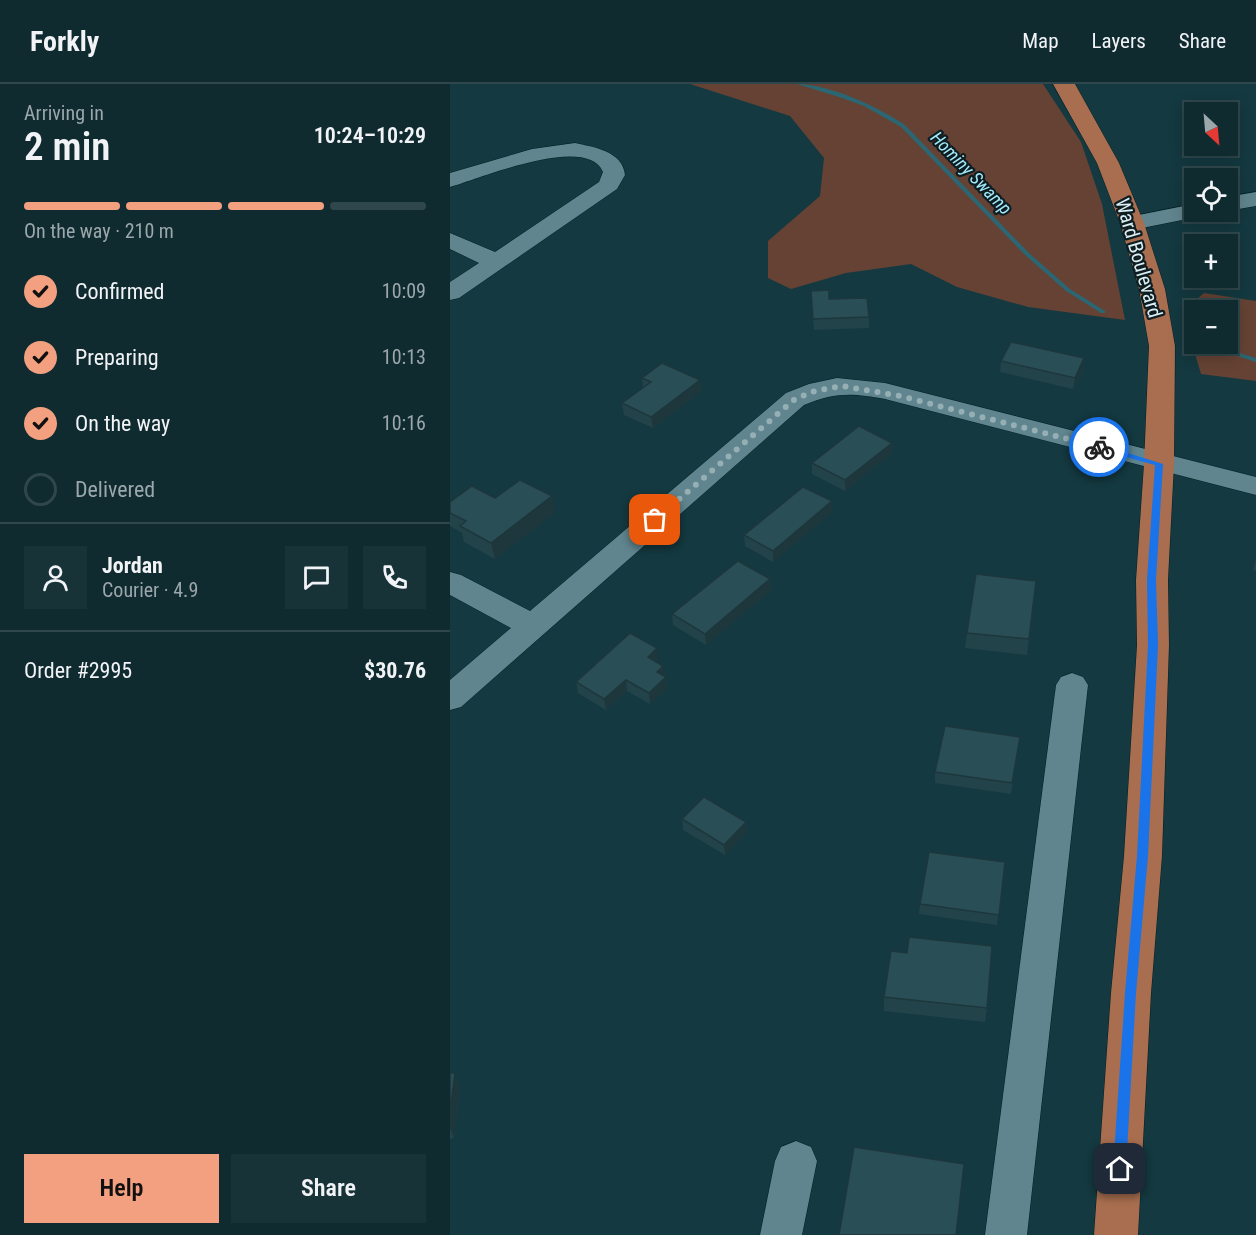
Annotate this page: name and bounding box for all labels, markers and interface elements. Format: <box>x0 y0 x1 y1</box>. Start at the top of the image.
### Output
text: Forkly <box>30 25 99 58</box>
text: Map <box>1022 29 1059 53</box>
text: Layers <box>1092 29 1146 53</box>
text: Share <box>1179 29 1226 53</box>
text: Arriving in <box>24 101 104 125</box>
north arrow <box>1184 102 1238 156</box>
map controls <box>1184 102 1238 354</box>
text: 10:24–10:29 <box>314 123 426 148</box>
text: 2 min <box>24 124 110 170</box>
water label: Hominy Swamp <box>927 127 1016 218</box>
button: locate <box>1184 168 1238 222</box>
street label: Ward Boulevard <box>1110 195 1168 321</box>
text: On the way · 210 m <box>24 219 174 243</box>
button: + <box>1184 234 1238 288</box>
icon: check <box>24 275 57 308</box>
text: Confirmed <box>75 279 164 304</box>
text: 10:09 <box>382 279 426 303</box>
button: − <box>1184 300 1238 354</box>
icon: check <box>24 341 57 374</box>
text: Preparing <box>75 345 159 370</box>
text: 10:13 <box>382 345 426 369</box>
icon: check <box>24 407 57 440</box>
text: On the way <box>75 411 170 436</box>
text: 10:16 <box>382 411 426 435</box>
courier <box>1069 417 1129 477</box>
icon: bike <box>1083 431 1116 464</box>
text: Delivered <box>75 477 155 502</box>
pin <box>629 494 680 545</box>
icon: bag <box>638 503 671 536</box>
button: person <box>24 546 87 609</box>
button: chat <box>285 546 348 609</box>
button: phone <box>363 546 426 609</box>
text: Jordan <box>102 553 163 578</box>
text: Courier · 4.9 <box>102 578 198 602</box>
text: Order #2995 <box>24 658 132 683</box>
text: $30.76 <box>364 658 426 683</box>
pin <box>1094 1143 1145 1194</box>
icon: home <box>1103 1152 1136 1185</box>
button: Help <box>24 1154 219 1223</box>
button: Share <box>231 1154 426 1223</box>

